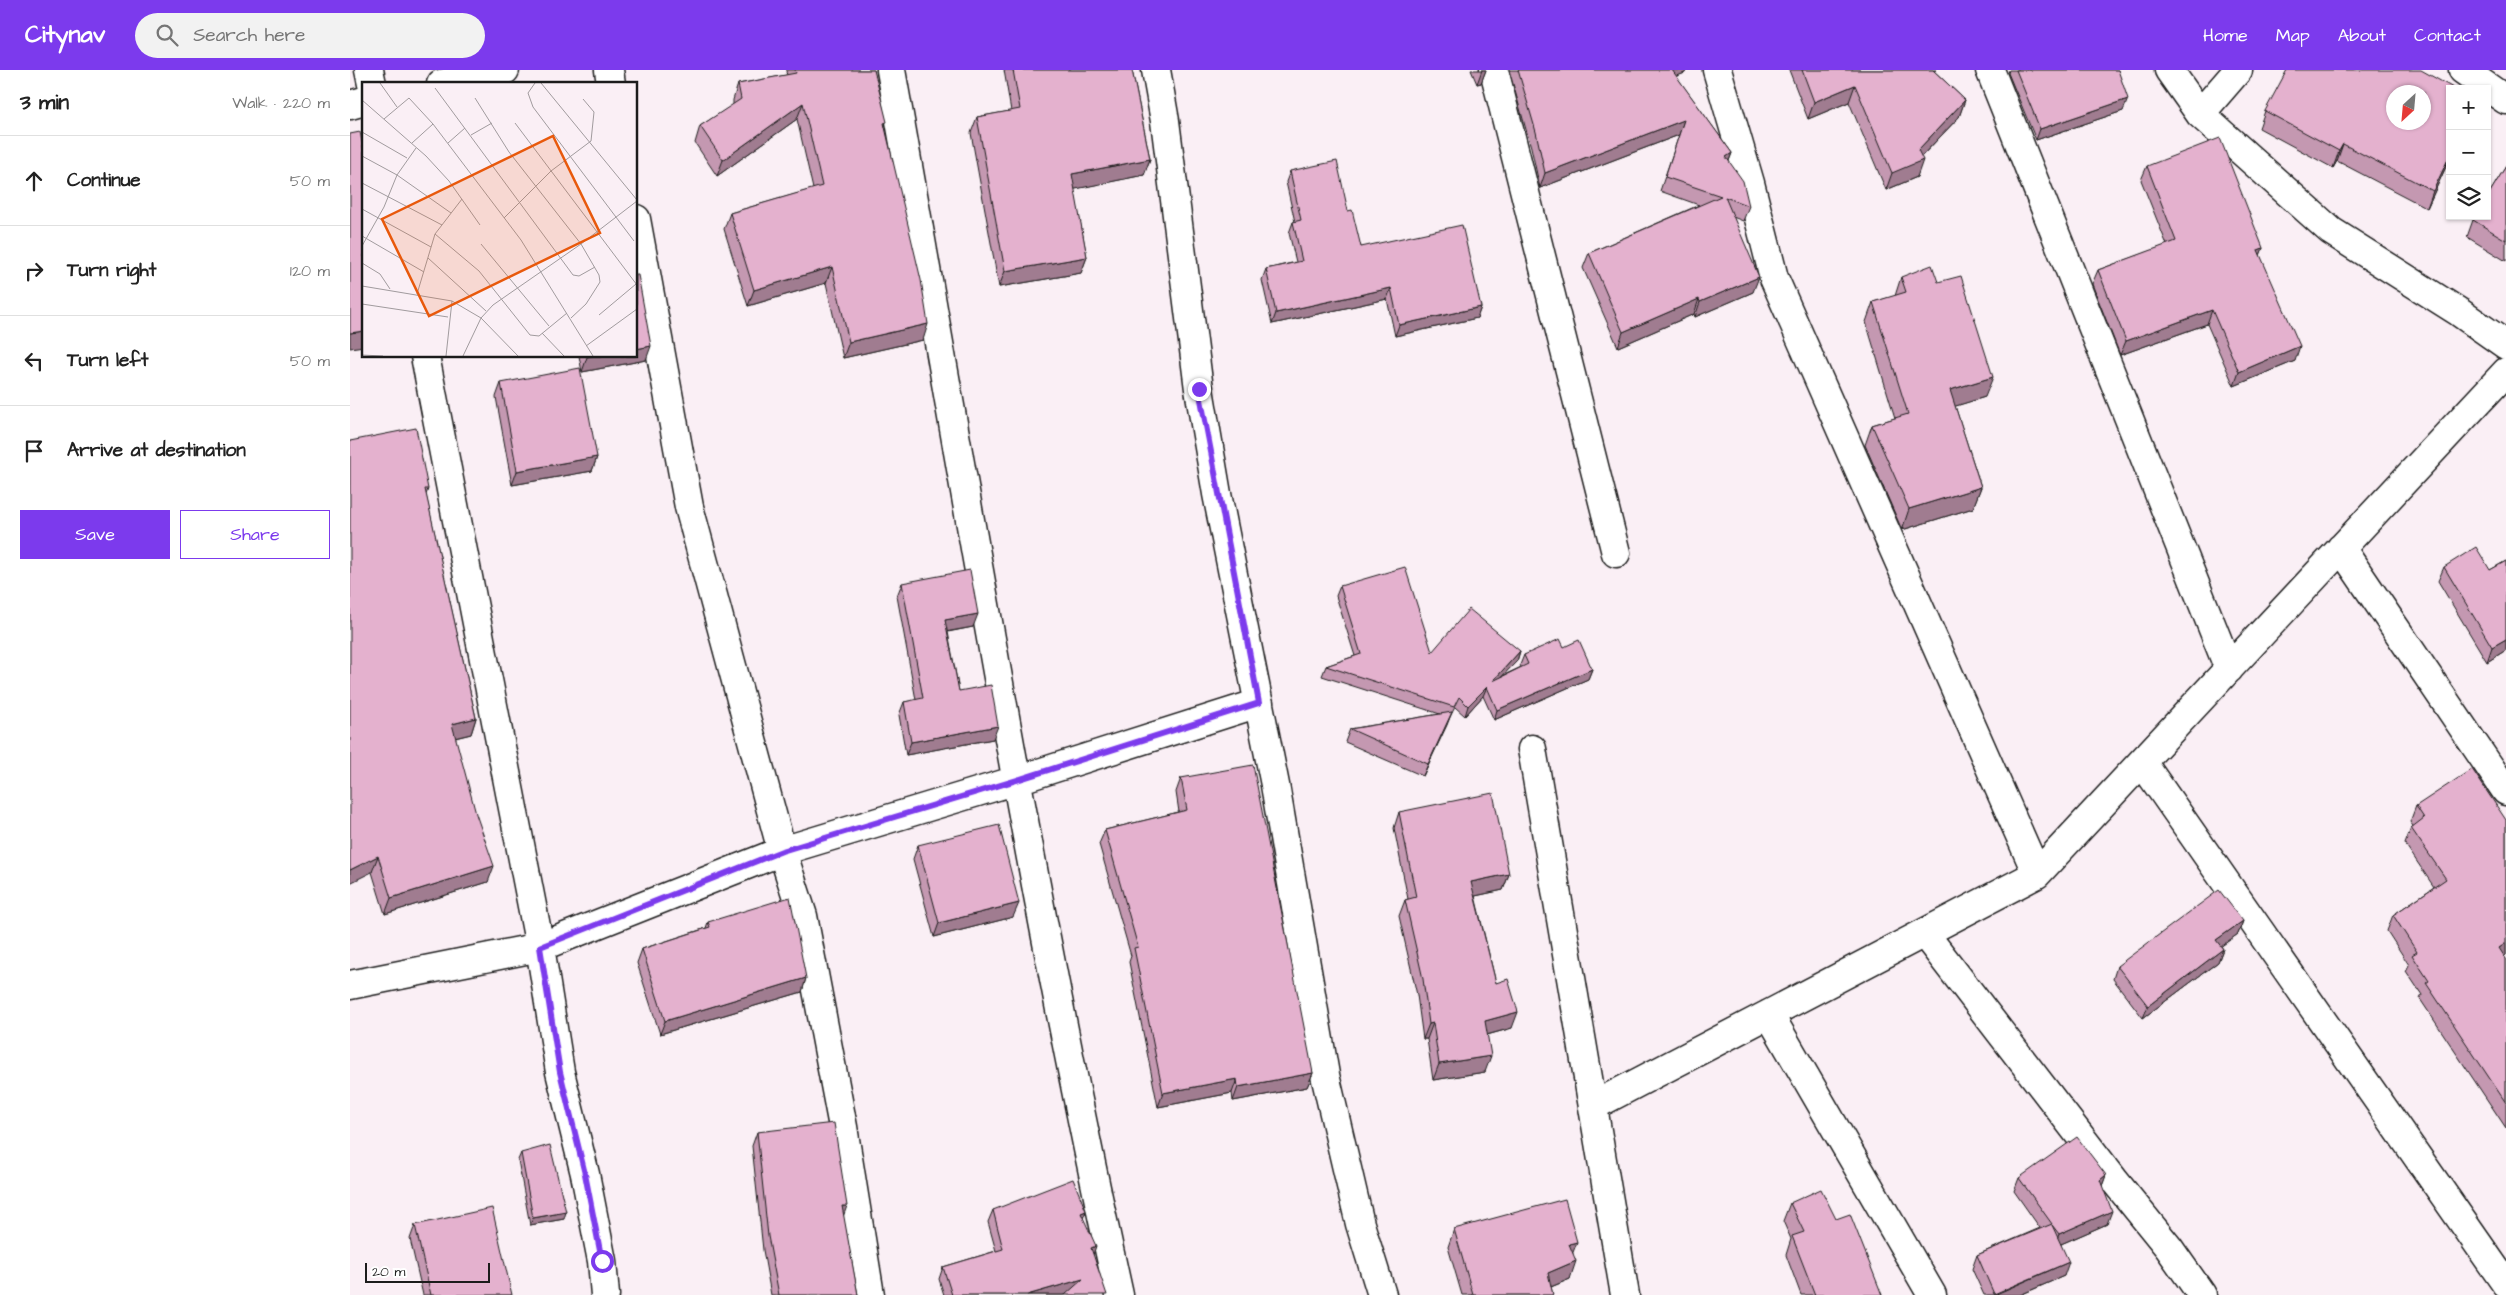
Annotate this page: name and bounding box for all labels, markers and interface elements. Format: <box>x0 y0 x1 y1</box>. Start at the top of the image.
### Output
search box <box>135 13 485 58</box>
text: Citynav <box>25 18 105 52</box>
icon: search <box>153 21 181 49</box>
text: Search here <box>193 22 305 49</box>
text: Home <box>2203 23 2248 48</box>
text: Map <box>2276 23 2310 48</box>
text: About <box>2338 23 2386 48</box>
text: Contact <box>2414 23 2481 48</box>
inset map <box>362 82 638 358</box>
north arrow <box>2386 85 2431 130</box>
map controls <box>2446 85 2491 220</box>
button: + <box>2446 85 2491 130</box>
text: 3 min <box>20 88 69 117</box>
text: Walk · 220 m <box>232 92 330 114</box>
button: − <box>2446 130 2491 175</box>
icon: ahead <box>20 167 48 195</box>
text: Continue <box>67 167 141 194</box>
text: 50 m <box>290 170 330 192</box>
button: layers <box>2446 175 2491 220</box>
icon: right <box>20 257 48 285</box>
text: Turn right <box>67 257 156 284</box>
text: 120 m <box>290 260 330 282</box>
icon: left <box>20 347 48 375</box>
text: Turn left <box>67 347 148 374</box>
text: 50 m <box>290 350 330 372</box>
route end <box>1188 378 1211 401</box>
icon: arrive <box>20 437 48 465</box>
text: Arrive at destination <box>67 437 246 464</box>
button: Save <box>20 510 170 559</box>
button: Share <box>180 510 330 559</box>
route start <box>591 1250 614 1273</box>
scale bar <box>365 1260 490 1283</box>
text: 20 m <box>372 1262 405 1282</box>

